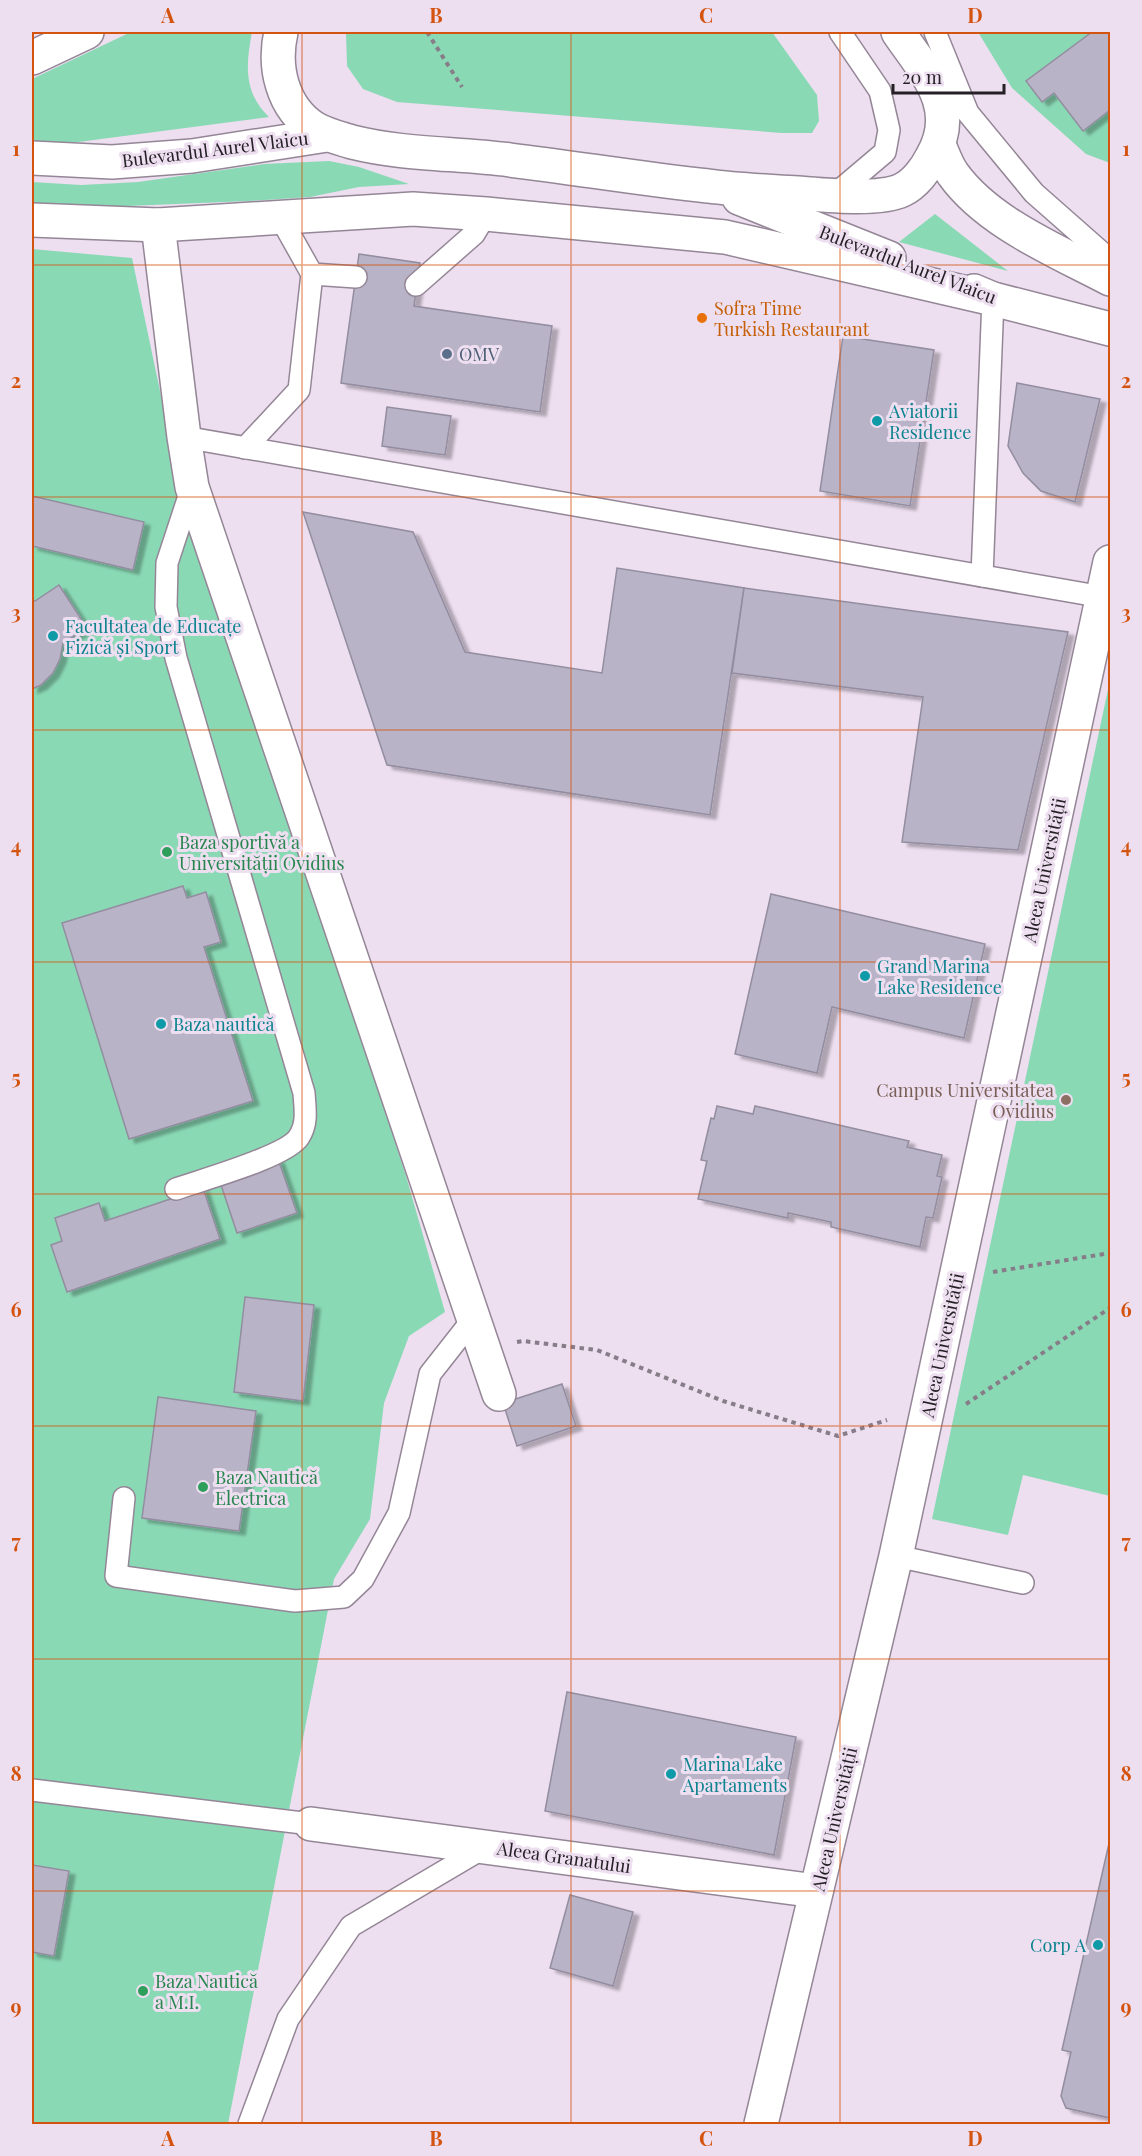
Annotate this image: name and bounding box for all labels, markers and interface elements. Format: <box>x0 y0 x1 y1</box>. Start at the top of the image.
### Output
text: A <box>160 1 175 28</box>
text: B <box>429 1 443 28</box>
text: C <box>699 1 713 28</box>
text: D <box>967 1 983 28</box>
scale bar <box>893 57 1004 95</box>
text: 20 m <box>902 65 942 89</box>
street label: Bulevardul Aurel Vlaicu <box>120 126 310 172</box>
text: 1 <box>12 134 20 161</box>
text: 1 <box>1122 134 1130 161</box>
street label: Bulevardul Aurel Vlaicu <box>816 219 1000 309</box>
place label: Sofra Time Turkish Restaurant <box>714 296 870 341</box>
marker: Sofra Time Turkish Restaurant <box>695 311 709 325</box>
place label: OMV <box>459 342 500 366</box>
marker: OMV <box>440 347 454 361</box>
text: 2 <box>11 366 21 393</box>
text: 2 <box>1121 366 1131 393</box>
place label: Aviatorii Residence <box>888 399 971 444</box>
marker: Aviatorii Residence <box>870 414 884 428</box>
text: 3 <box>11 598 21 625</box>
text: 3 <box>1121 598 1131 625</box>
place label: Facultatea de Educațe Fizică și Sport <box>65 614 241 659</box>
marker: Facultatea de Educațe Fizică și Sport <box>46 629 60 643</box>
street label: Aleea Universității <box>1017 796 1071 945</box>
place label: Baza sportivă a Universității Ovidius <box>179 830 345 875</box>
text: 4 <box>11 831 21 858</box>
text: 4 <box>1121 831 1131 858</box>
marker: Baza sportivă a Universității Ovidius <box>160 845 174 859</box>
place label: Grand Marina Lake Residence <box>877 954 1002 999</box>
marker: Grand Marina Lake Residence <box>858 969 872 983</box>
place label: Baza nautică <box>173 1012 275 1036</box>
marker: Baza nautică <box>154 1017 168 1031</box>
text: 5 <box>11 1063 21 1090</box>
text: 5 <box>1121 1063 1131 1090</box>
place label: Campus Universitatea Ovidius <box>876 1078 1054 1123</box>
marker: Campus Universitatea Ovidius <box>1059 1093 1073 1107</box>
street label: Aleea Universității <box>915 1271 969 1420</box>
text: 6 <box>10 1295 22 1322</box>
text: 6 <box>1120 1295 1132 1322</box>
place label: Baza Nautică Electrica <box>215 1465 318 1510</box>
marker: Baza Nautică Electrica <box>196 1480 210 1494</box>
text: 7 <box>11 1527 21 1554</box>
text: 7 <box>1121 1527 1131 1554</box>
street label: Aleea Universității <box>806 1745 862 1894</box>
place label: Marina Lake Apartaments <box>682 1752 787 1797</box>
text: 8 <box>10 1759 22 1786</box>
text: 8 <box>1120 1759 1132 1786</box>
marker: Marina Lake Apartaments <box>664 1767 678 1781</box>
street label: Aleea Granatului <box>495 1836 632 1878</box>
place label: Corp A <box>1030 1933 1087 1957</box>
marker: Corp A <box>1091 1938 1105 1952</box>
place label: Baza Nautică a M.I. <box>155 1969 258 2014</box>
marker: Baza Nautică a M.I. <box>136 1984 150 1998</box>
text: 9 <box>10 1992 22 2019</box>
text: 9 <box>1120 1992 1132 2019</box>
text: A <box>160 2124 175 2151</box>
text: B <box>429 2124 443 2151</box>
text: C <box>699 2124 713 2151</box>
text: D <box>967 2124 983 2151</box>

